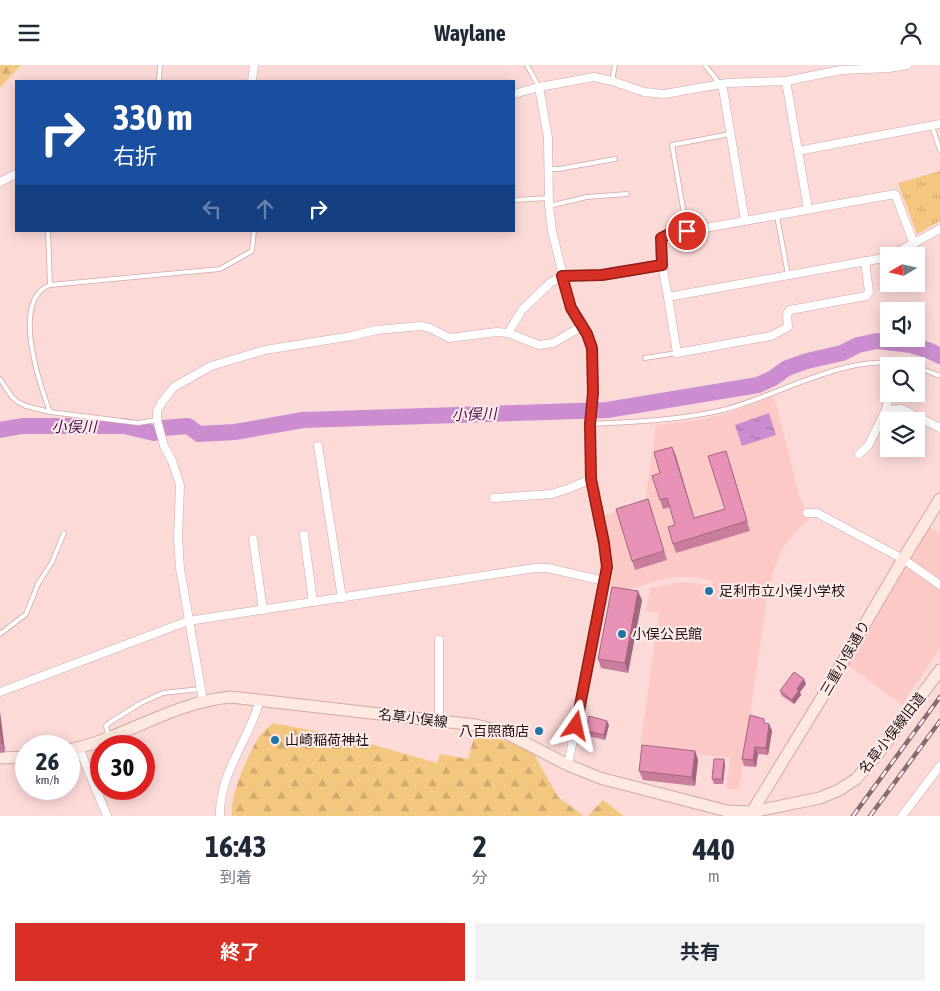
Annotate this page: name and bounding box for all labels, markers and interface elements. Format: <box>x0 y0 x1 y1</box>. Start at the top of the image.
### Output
icon: menu <box>15 19 43 47</box>
icon: person <box>897 19 925 47</box>
text: Waylane <box>434 20 506 46</box>
text: 330 m <box>113 97 192 137</box>
icon: right <box>30 100 95 165</box>
text: 右折 <box>113 143 157 169</box>
icon: left <box>198 195 226 223</box>
icon: ahead <box>251 195 279 223</box>
icon: right <box>304 195 332 223</box>
pin <box>666 210 708 252</box>
icon: arrive <box>673 217 701 245</box>
north arrow <box>880 247 925 293</box>
map controls <box>880 247 925 457</box>
button: sound <box>880 302 925 347</box>
button: search <box>880 357 925 402</box>
water label: 小俣川 <box>451 405 499 423</box>
button: layers <box>880 412 925 457</box>
water label: 小俣川 <box>51 418 98 435</box>
place label: 足利市立小俣小学校 <box>719 583 845 599</box>
marker: 足利市立小俣小学校 <box>703 585 715 597</box>
street label: 三重小俣通り <box>817 618 873 698</box>
place label: 小俣公民館 <box>632 626 702 642</box>
marker: 小俣公民館 <box>616 628 628 640</box>
street label: 名草小俣線旧道 <box>856 689 928 777</box>
position arrow <box>549 699 601 751</box>
street label: 名草小俣線 <box>377 706 449 730</box>
place label: 八百照商店 <box>459 723 529 739</box>
marker: 八百照商店 <box>533 725 545 737</box>
place label: 山崎稲荷神社 <box>285 732 369 748</box>
marker: 山崎稲荷神社 <box>269 734 281 746</box>
speed limit sign: 30 <box>90 735 155 800</box>
text: 26 <box>36 747 59 775</box>
text: km/h <box>36 773 59 787</box>
text: 16:43 <box>205 829 267 863</box>
text: 2 <box>473 829 487 863</box>
text: 440 <box>693 832 735 866</box>
text: m <box>708 867 720 885</box>
text: 到着 <box>220 868 252 886</box>
text: 分 <box>472 868 488 886</box>
button: 終了 <box>15 923 465 981</box>
button: 共有 <box>475 923 925 981</box>

